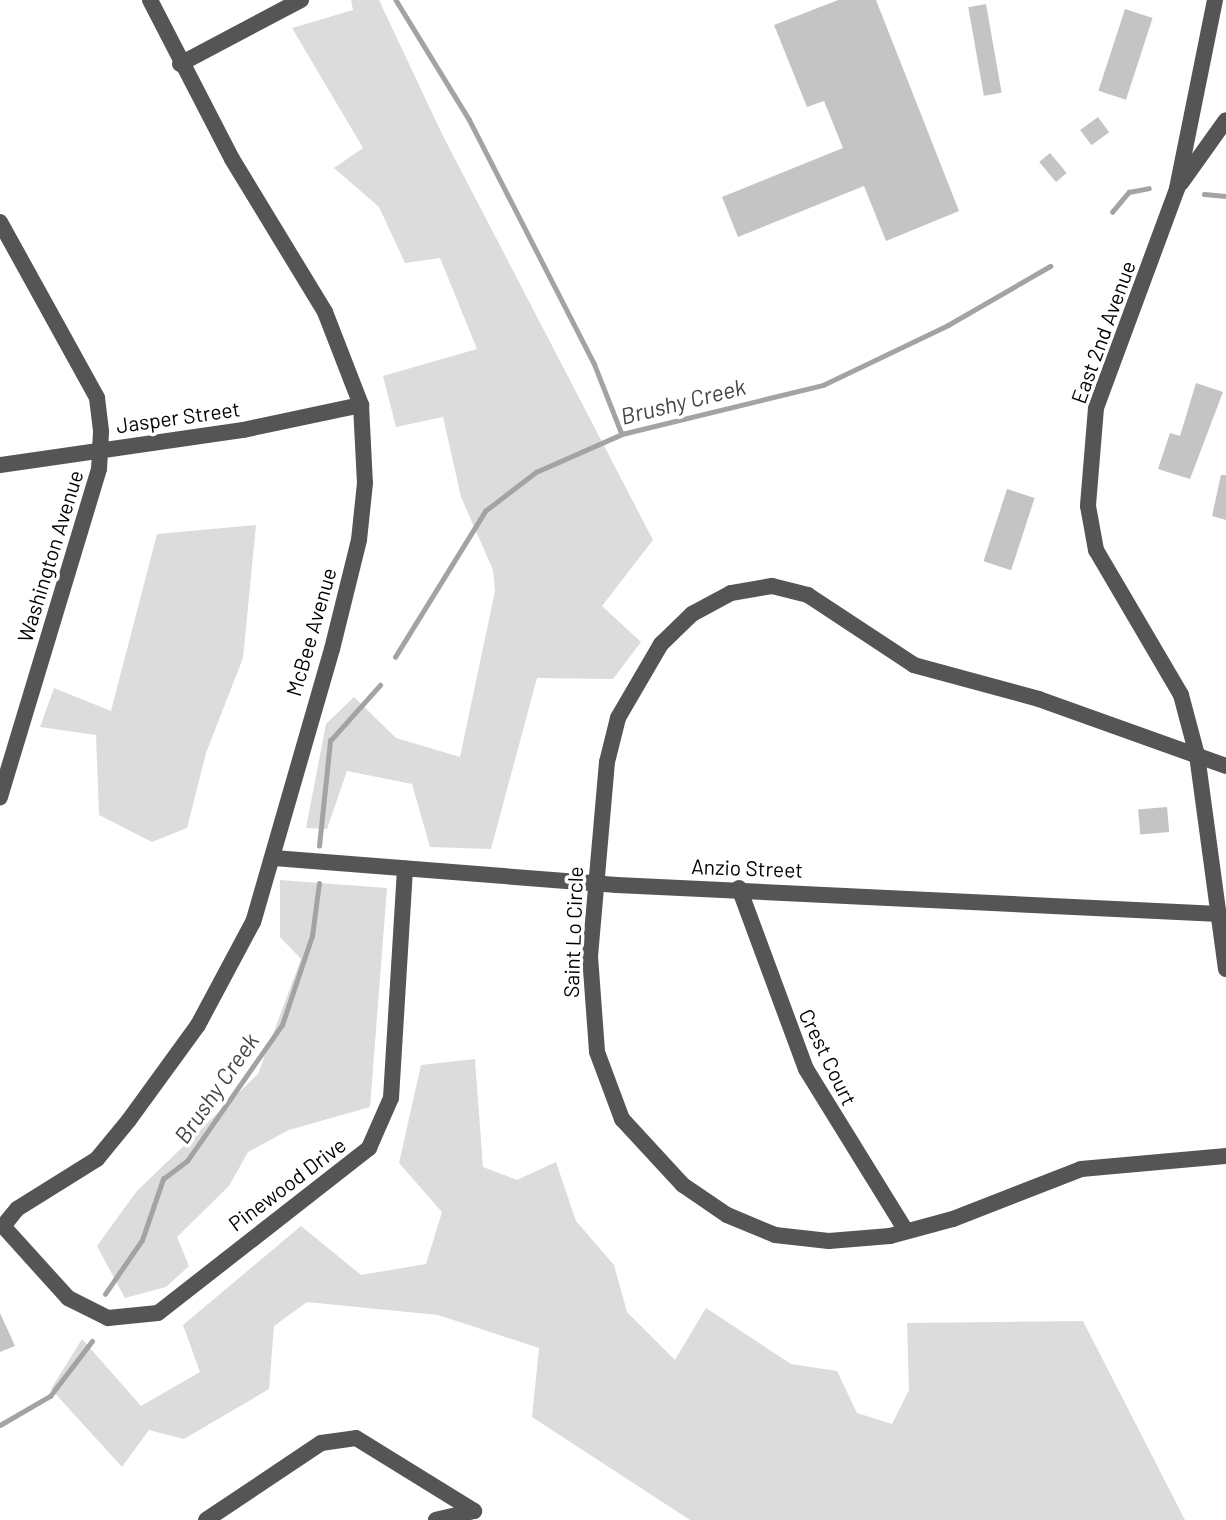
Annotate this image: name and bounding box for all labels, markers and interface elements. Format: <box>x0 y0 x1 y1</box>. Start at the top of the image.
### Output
street label: East 2nd Avenue <box>1065 257 1141 407</box>
water label: Brushy Creek <box>618 372 748 430</box>
street label: Jasper Street <box>114 396 242 438</box>
street label: Washington Avenue <box>12 467 88 645</box>
street label: McBee Avenue <box>281 565 341 699</box>
street label: Anzio Street <box>691 853 803 883</box>
street label: Saint Lo Circle <box>558 866 588 998</box>
street label: Crest Court <box>794 1005 862 1109</box>
water label: Brushy Creek <box>168 1028 264 1148</box>
street label: Pinewood Drive <box>224 1132 350 1236</box>

